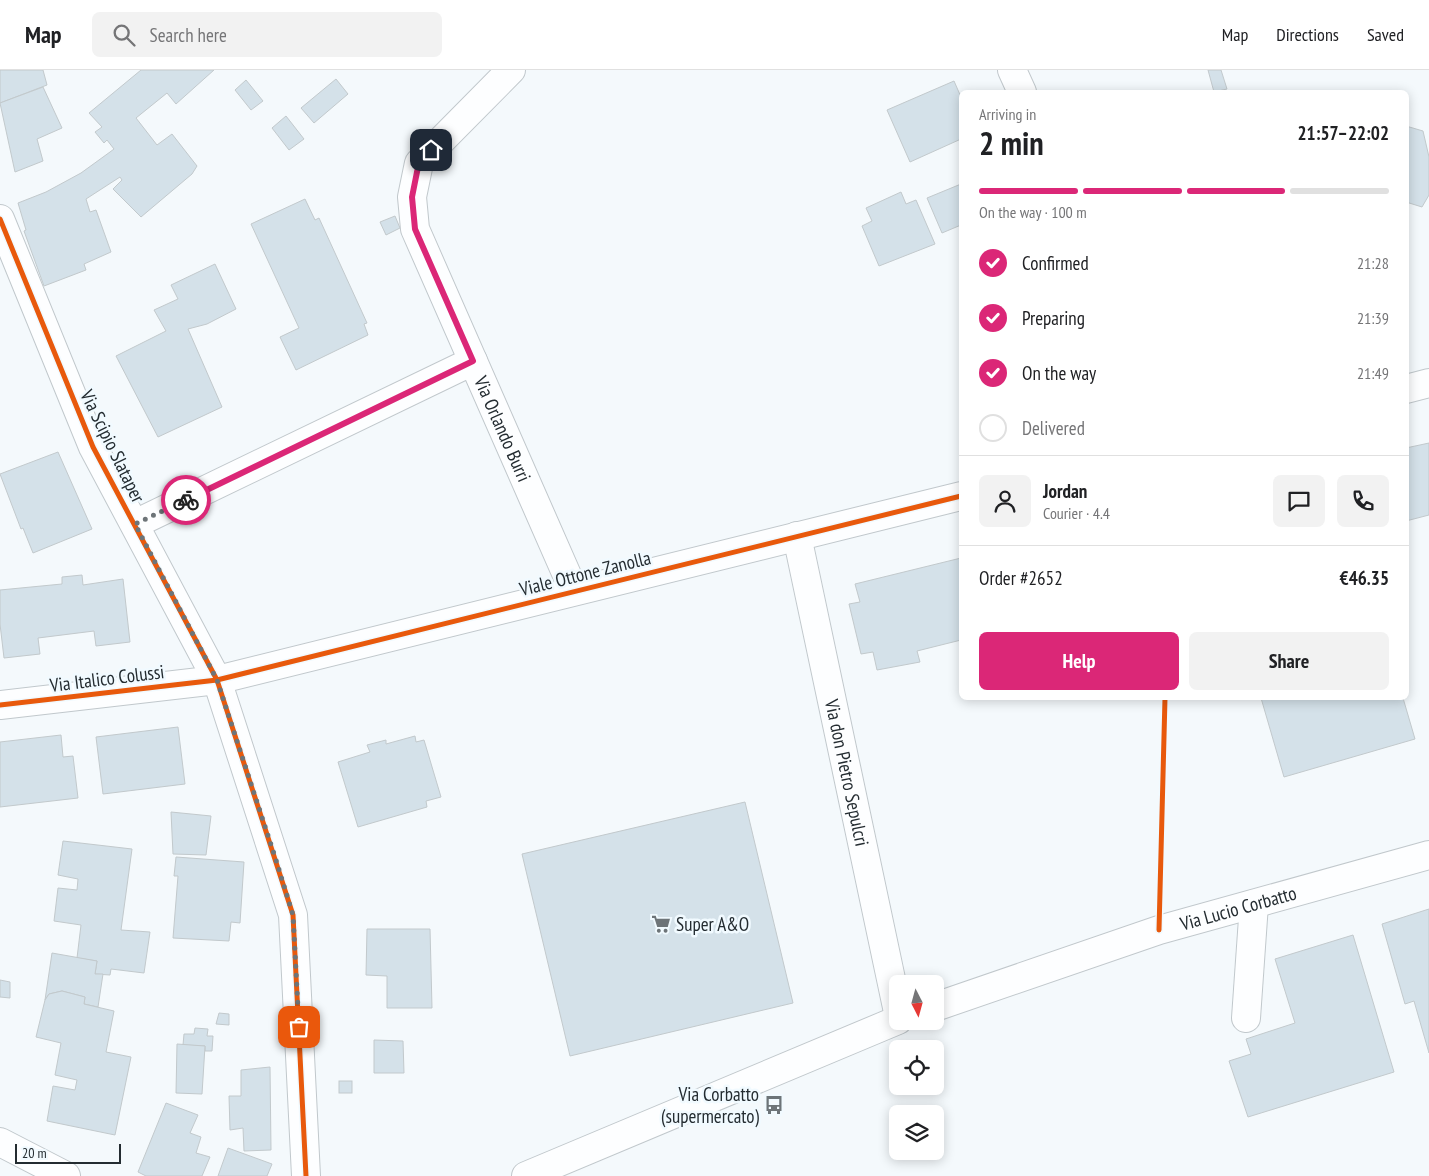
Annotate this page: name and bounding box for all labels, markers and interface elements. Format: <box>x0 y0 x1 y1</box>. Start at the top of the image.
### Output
search box <box>92 12 442 57</box>
text: Map <box>25 19 62 50</box>
icon: search <box>110 21 138 49</box>
text: Search here <box>150 23 227 47</box>
text: Map <box>1222 23 1248 46</box>
text: Directions <box>1276 23 1339 46</box>
text: Saved <box>1367 23 1404 46</box>
text: Arriving in <box>979 104 1036 124</box>
text: 21:57–22:02 <box>1297 121 1389 145</box>
text: 2 min <box>979 122 1044 164</box>
pin <box>410 129 452 171</box>
icon: home <box>417 136 445 164</box>
text: On the way · 100 m <box>979 202 1087 222</box>
icon: check <box>979 249 1007 277</box>
text: Confirmed <box>1022 251 1089 275</box>
text: 21:28 <box>1357 253 1389 273</box>
icon: check <box>979 304 1007 332</box>
text: Preparing <box>1022 306 1085 330</box>
text: 21:39 <box>1357 308 1389 328</box>
icon: check <box>979 359 1007 387</box>
text: On the way <box>1022 361 1096 385</box>
text: 21:49 <box>1357 363 1389 383</box>
street label: Via Orlando Burri <box>469 371 536 485</box>
street label: Via Scipio Slataper <box>75 385 151 507</box>
text: Delivered <box>1022 416 1085 440</box>
courier <box>161 475 211 525</box>
button: person <box>979 475 1031 527</box>
button: chat <box>1273 475 1325 527</box>
button: phone <box>1337 475 1389 527</box>
text: Jordan <box>1043 479 1087 503</box>
icon: bike <box>172 486 200 514</box>
text: Courier · 4.4 <box>1043 503 1110 523</box>
street label: Viale Ottone Zanolla <box>516 545 653 601</box>
text: Order #2652 <box>979 566 1063 590</box>
text: €46.35 <box>1340 566 1389 590</box>
button: Help <box>979 632 1179 690</box>
button: Share <box>1189 632 1389 690</box>
street label: Via Italico Colussi <box>47 659 166 697</box>
street label: Via don Pietro Sepulcri <box>820 696 875 848</box>
street label: Via Lucio Corbatto <box>1176 880 1299 936</box>
place label: Super A&O <box>676 912 749 936</box>
supermarket icon: Super A&O <box>650 913 672 935</box>
north arrow <box>889 975 944 1030</box>
map controls <box>889 975 944 1160</box>
pin <box>278 1006 320 1048</box>
icon: bag <box>285 1013 313 1041</box>
button: locate <box>889 1040 944 1095</box>
place label: Via Corbatto (supermercato) <box>661 1082 760 1128</box>
bus stop icon: Via Corbatto (supermercato) <box>763 1094 785 1116</box>
button: layers <box>889 1105 944 1160</box>
scale bar <box>15 1141 121 1164</box>
text: 20 m <box>22 1144 47 1162</box>

